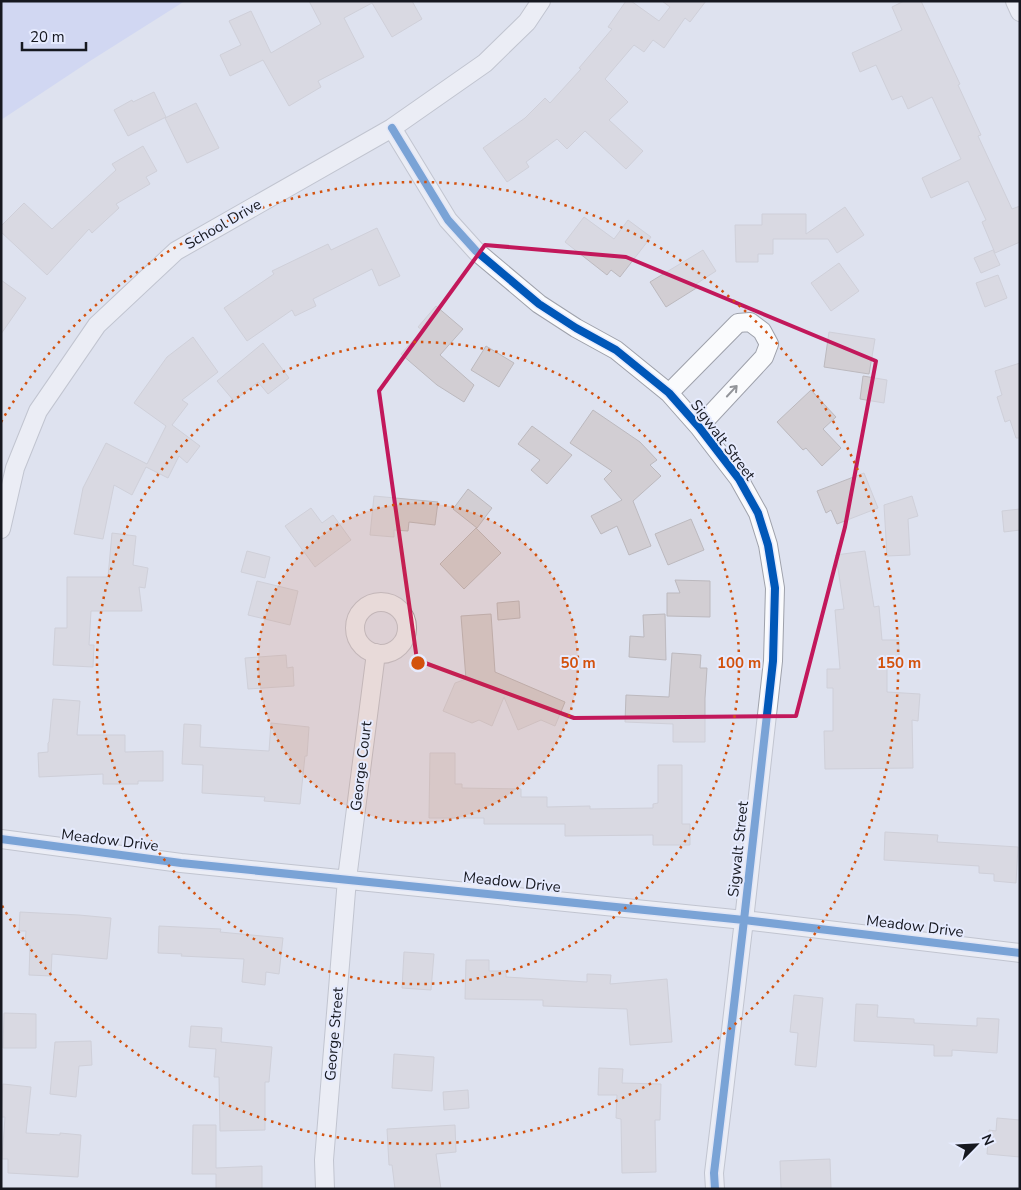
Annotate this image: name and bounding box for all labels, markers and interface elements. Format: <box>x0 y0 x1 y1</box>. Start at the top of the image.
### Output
scale bar <box>22 20 86 52</box>
text: 20 m <box>30 27 65 47</box>
street label: School Drive <box>181 194 265 254</box>
one-way arrow <box>726 385 738 397</box>
street label: Sigwalt Street <box>686 396 760 485</box>
text: 50 m <box>560 653 596 673</box>
text: 100 m <box>717 653 761 673</box>
text: 150 m <box>877 653 921 673</box>
centre of rings <box>409 654 427 672</box>
street label: George Court <box>346 719 377 812</box>
street label: Sigwalt Street <box>723 799 753 898</box>
street label: Meadow Drive <box>60 824 160 856</box>
street label: Meadow Drive <box>462 867 562 897</box>
street label: Meadow Drive <box>865 910 965 942</box>
street label: George Street <box>320 986 348 1082</box>
north arrow <box>951 1120 1001 1170</box>
text: N <box>977 1131 998 1149</box>

